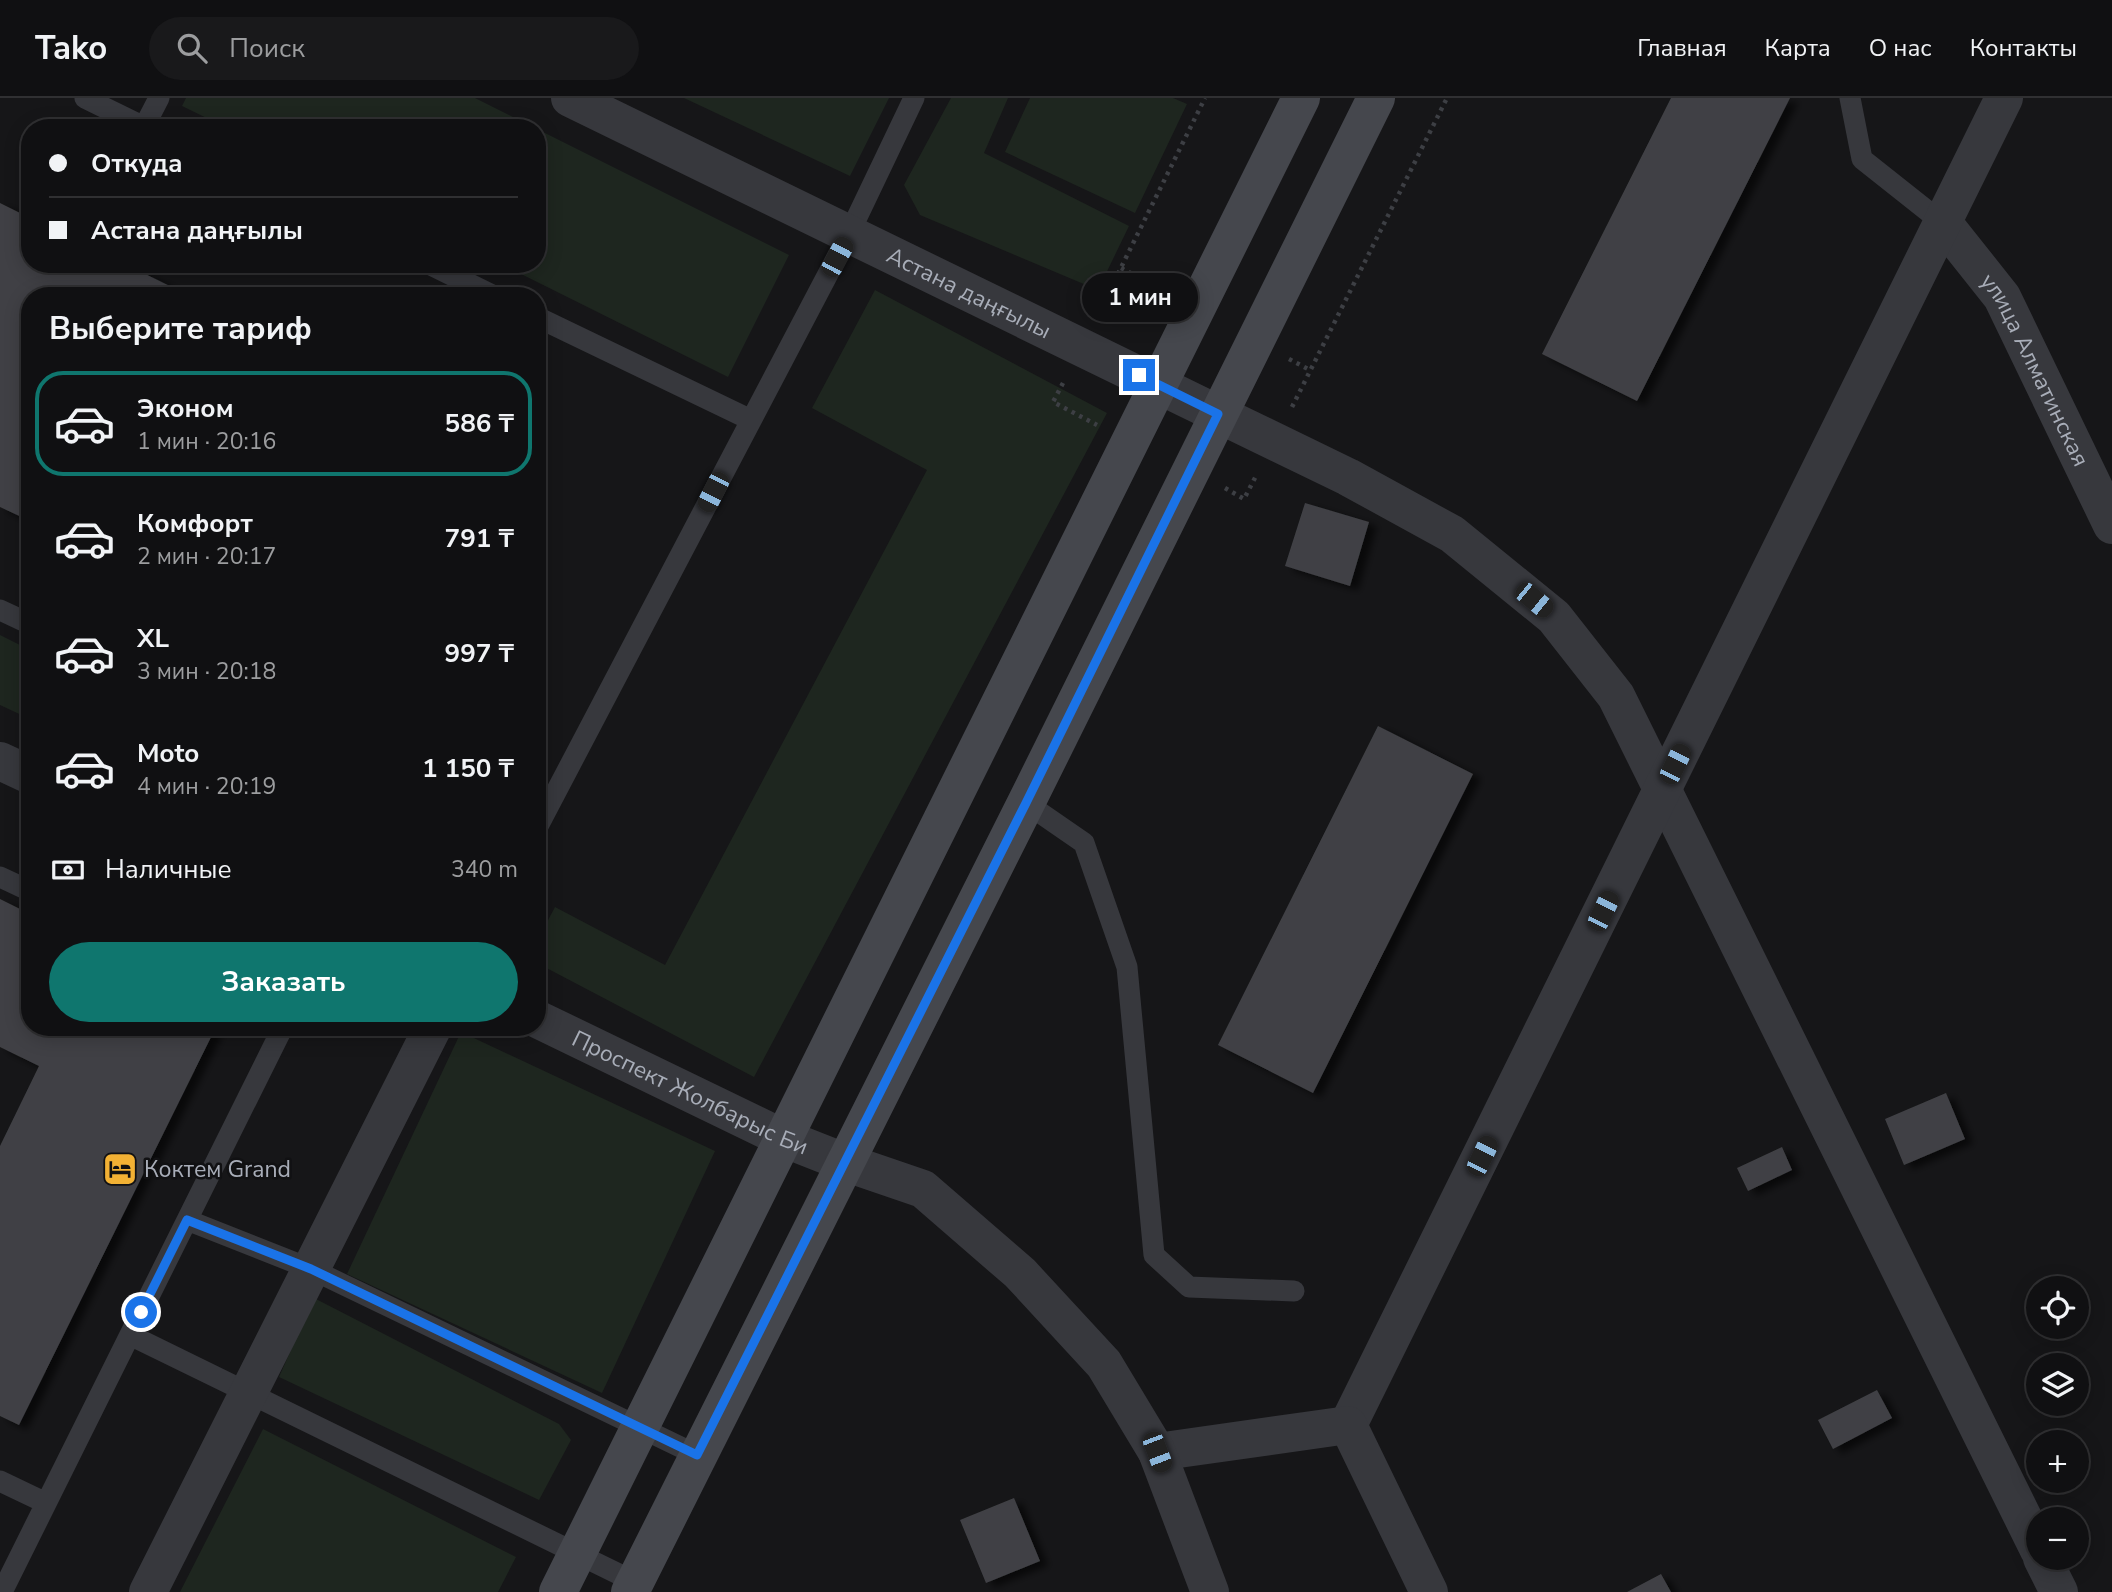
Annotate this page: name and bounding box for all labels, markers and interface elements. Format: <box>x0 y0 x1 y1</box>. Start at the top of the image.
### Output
search box <box>149 17 639 80</box>
text: Tako <box>35 26 107 71</box>
icon: search <box>173 29 211 67</box>
text: Поиск <box>229 31 305 66</box>
text: Главная <box>1637 32 1727 64</box>
text: Карта <box>1765 32 1831 64</box>
text: О нас <box>1869 32 1932 64</box>
text: Контакты <box>1970 32 2077 64</box>
text: Откуда <box>91 146 183 181</box>
text: Астана даңғылы <box>91 213 303 248</box>
car <box>818 234 857 280</box>
street label: Астана даңғылы <box>882 239 1056 346</box>
street label: улица Алматинская <box>1973 267 2097 471</box>
callout: 1 мин <box>1081 274 1197 322</box>
text: 1 мин <box>1108 282 1172 313</box>
text: Выберите тариф <box>49 307 312 350</box>
route end <box>1123 359 1155 391</box>
text: Эконом <box>137 391 234 426</box>
icon: car <box>53 392 116 455</box>
text: 586 ₸ <box>445 406 514 441</box>
text: 1 мин · 20:16 <box>137 426 276 457</box>
car <box>695 469 732 515</box>
text: Комфорт <box>137 506 253 541</box>
icon: car <box>53 507 116 570</box>
text: 791 ₸ <box>445 521 514 556</box>
text: 2 мин · 20:17 <box>137 541 276 572</box>
car <box>1512 579 1557 621</box>
text: XL <box>137 621 169 656</box>
icon: car <box>53 622 116 685</box>
text: 997 ₸ <box>445 636 514 671</box>
text: 3 мин · 20:18 <box>137 656 276 687</box>
text: Moto <box>137 736 199 771</box>
icon: car <box>53 737 116 800</box>
car <box>1657 741 1694 787</box>
text: 1 150 ₸ <box>422 751 514 786</box>
text: 4 мин · 20:19 <box>137 771 276 802</box>
icon: cash <box>49 851 87 889</box>
text: Наличные <box>105 852 232 887</box>
text: 340 m <box>451 854 518 885</box>
car <box>1585 888 1622 934</box>
button: Заказать <box>49 942 518 1022</box>
street label: Проспект Жолбарыс Би <box>567 1023 813 1162</box>
car <box>1464 1133 1501 1179</box>
hotel icon: Коктем Grand <box>101 1150 139 1188</box>
place label: Коктем Grand <box>144 1154 291 1185</box>
map controls <box>2026 1276 2089 1570</box>
button: locate <box>2026 1276 2089 1339</box>
route start <box>125 1296 157 1328</box>
button: layers <box>2026 1353 2089 1416</box>
car <box>1140 1429 1175 1475</box>
button: + <box>2026 1430 2089 1493</box>
button: − <box>2026 1507 2089 1570</box>

